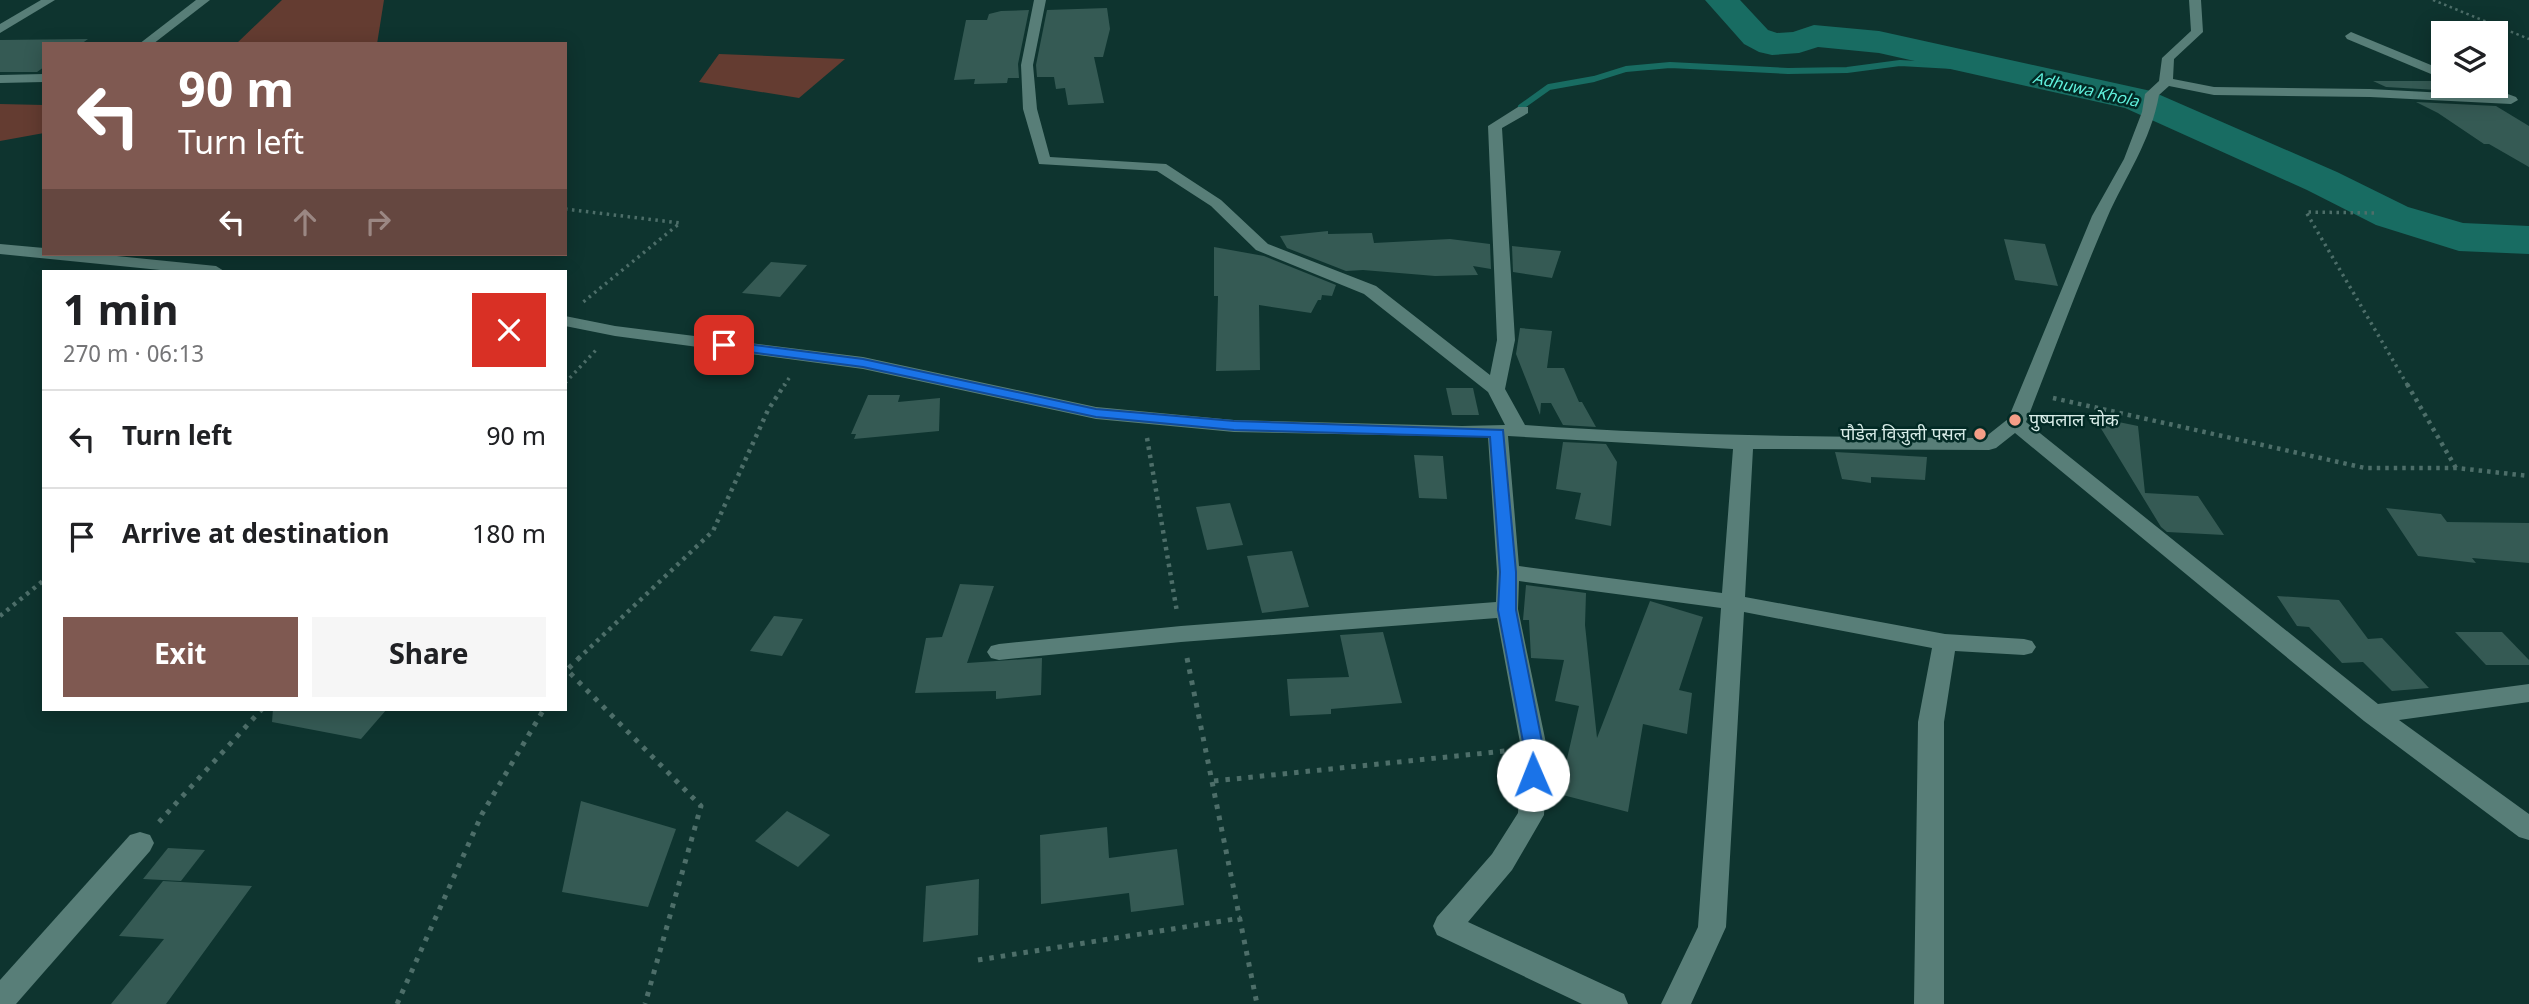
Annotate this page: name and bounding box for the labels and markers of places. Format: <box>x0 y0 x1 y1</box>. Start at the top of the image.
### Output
pin <box>694 315 754 375</box>
place label: पुष्पलाल चोक <box>2029 410 2120 433</box>
marker: पुष्पलाल चोक <box>2007 412 2023 428</box>
place label: पौडेल विजुली पसल <box>1840 423 1967 447</box>
marker: पौडेल विजुली पसल <box>1972 426 1988 442</box>

